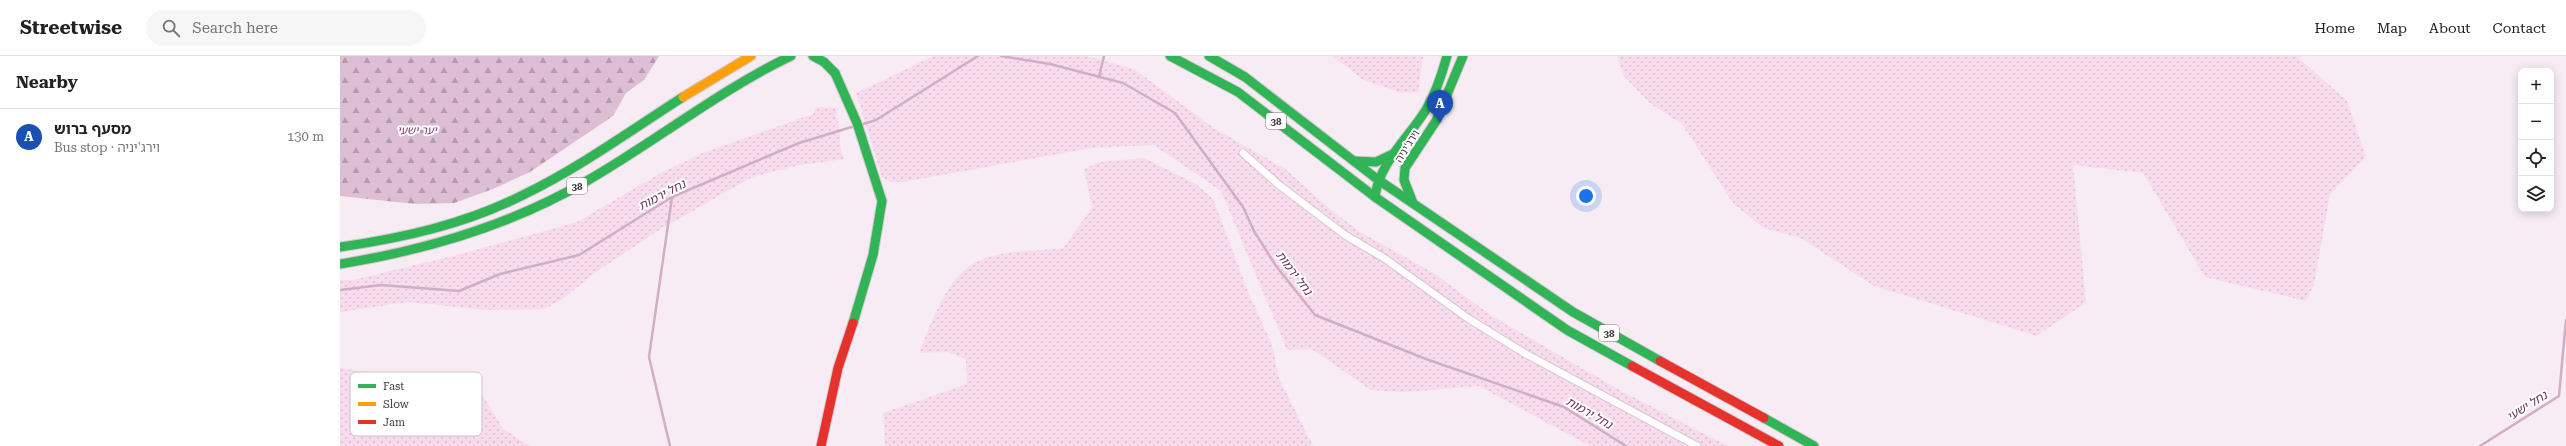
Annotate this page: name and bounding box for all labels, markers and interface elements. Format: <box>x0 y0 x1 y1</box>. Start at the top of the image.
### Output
search box <box>146 10 426 46</box>
text: Streetwise <box>20 16 122 39</box>
icon: search <box>160 17 182 39</box>
text: Search here <box>192 19 278 37</box>
text: Home <box>2314 20 2355 36</box>
text: Map <box>2377 20 2407 36</box>
text: About <box>2429 20 2471 36</box>
text: Contact <box>2493 20 2546 36</box>
map controls <box>2518 68 2554 212</box>
button: + <box>2518 68 2554 104</box>
text: Nearby <box>16 72 78 92</box>
pin: A <box>1427 90 1453 123</box>
button: − <box>2518 104 2554 140</box>
road number: 38 <box>1266 113 1286 129</box>
text: מסעף ברוש <box>54 120 131 138</box>
park label: יער ישעי <box>397 124 438 137</box>
street label: וירג'יניה <box>1392 128 1422 165</box>
text: A <box>24 129 34 144</box>
text: 130 m <box>287 129 324 144</box>
text: Bus stop · וירג'יניה <box>54 140 160 155</box>
button: locate <box>2518 140 2554 176</box>
water label: נחל ירמות <box>636 176 689 213</box>
button: layers <box>2518 176 2554 212</box>
road number: 38 <box>567 178 587 194</box>
your location <box>1576 186 1596 206</box>
water label: נחל ירמות <box>1273 248 1316 299</box>
road number: 38 <box>1599 325 1619 341</box>
legend <box>350 372 482 436</box>
text: Fast <box>383 380 404 393</box>
water label: נחל ישעי <box>2504 387 2551 424</box>
water label: נחל ירמות <box>1563 394 1616 433</box>
text: Slow <box>383 398 410 411</box>
text: Jam <box>383 416 405 429</box>

